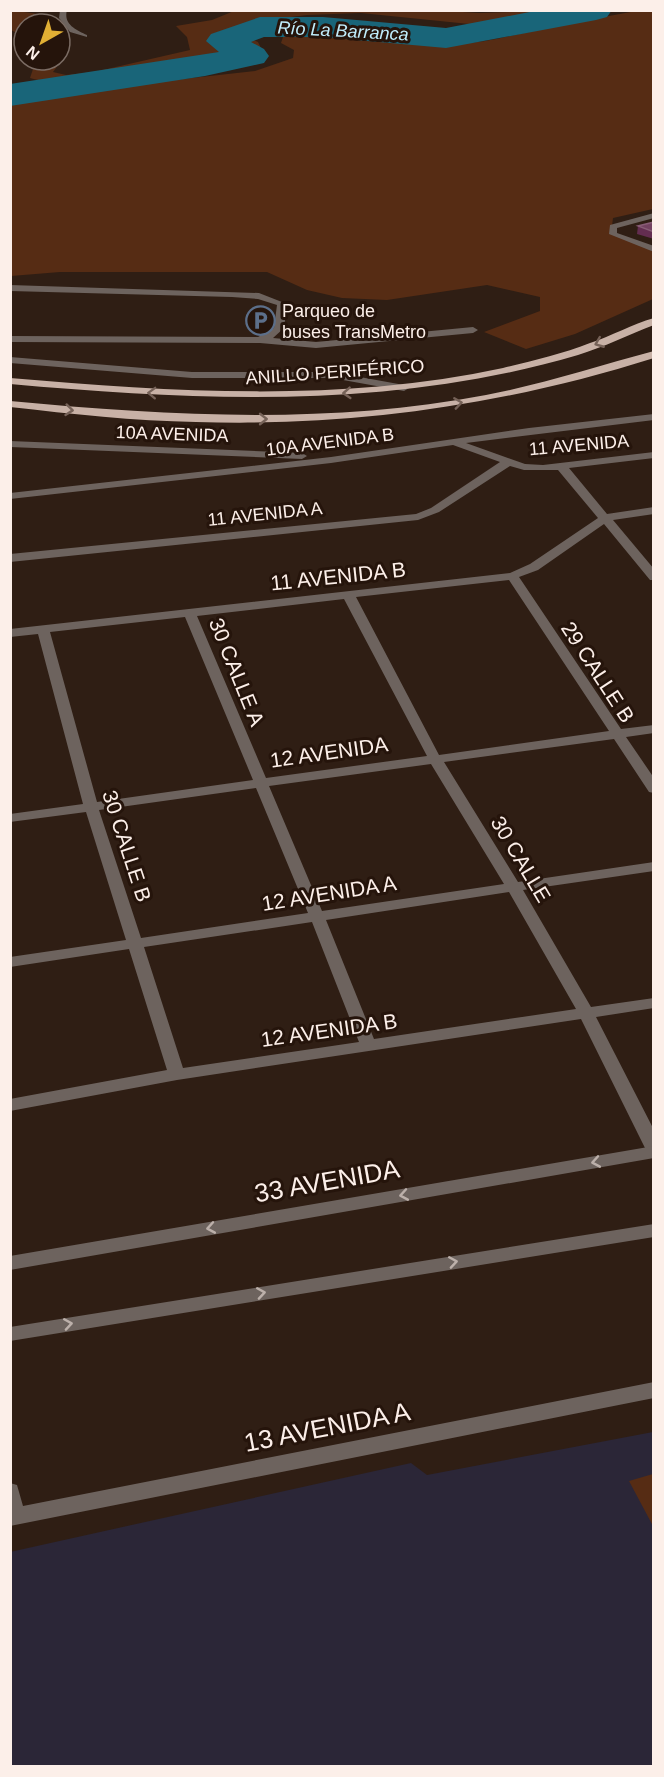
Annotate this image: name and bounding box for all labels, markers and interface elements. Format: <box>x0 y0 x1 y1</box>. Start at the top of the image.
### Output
north arrow <box>12 12 72 72</box>
water label: Río La Barranca <box>277 18 409 44</box>
text: N <box>23 43 43 63</box>
place label: Parqueo de buses TransMetro <box>282 301 426 342</box>
parking icon: Parqueo de buses TransMetro <box>245 305 277 337</box>
one-way arrow <box>594 336 605 348</box>
street label: ANILLO PERIFÉRICO <box>245 356 425 388</box>
one-way arrow <box>342 386 351 399</box>
one-way arrow <box>148 387 157 400</box>
one-way arrow <box>453 397 462 409</box>
one-way arrow <box>64 403 73 416</box>
one-way arrow <box>259 413 268 425</box>
street label: 10A AVENIDA <box>115 422 229 446</box>
street label: 10A AVENIDA B <box>265 424 395 460</box>
street label: 11 AVENIDA <box>528 431 630 459</box>
street label: 11 AVENIDA A <box>207 498 323 530</box>
street label: 11 AVENIDA B <box>269 557 407 595</box>
street label: 30 CALLE A <box>205 615 269 729</box>
street label: 29 CALLE B <box>557 617 639 727</box>
street label: 12 AVENIDA <box>269 732 389 772</box>
street label: 30 CALLE B <box>98 787 156 905</box>
street label: 30 CALLE <box>486 812 556 906</box>
street label: 12 AVENIDA A <box>260 871 398 915</box>
street label: 12 AVENIDA B <box>259 1009 399 1051</box>
street label: 33 AVENIDA <box>252 1153 403 1209</box>
one-way arrow <box>591 1156 600 1168</box>
one-way arrow <box>399 1189 408 1201</box>
one-way arrow <box>207 1222 216 1234</box>
one-way arrow <box>448 1256 458 1269</box>
one-way arrow <box>256 1288 265 1300</box>
one-way arrow <box>64 1319 73 1331</box>
street label: 13 AVENIDA A <box>241 1396 413 1458</box>

